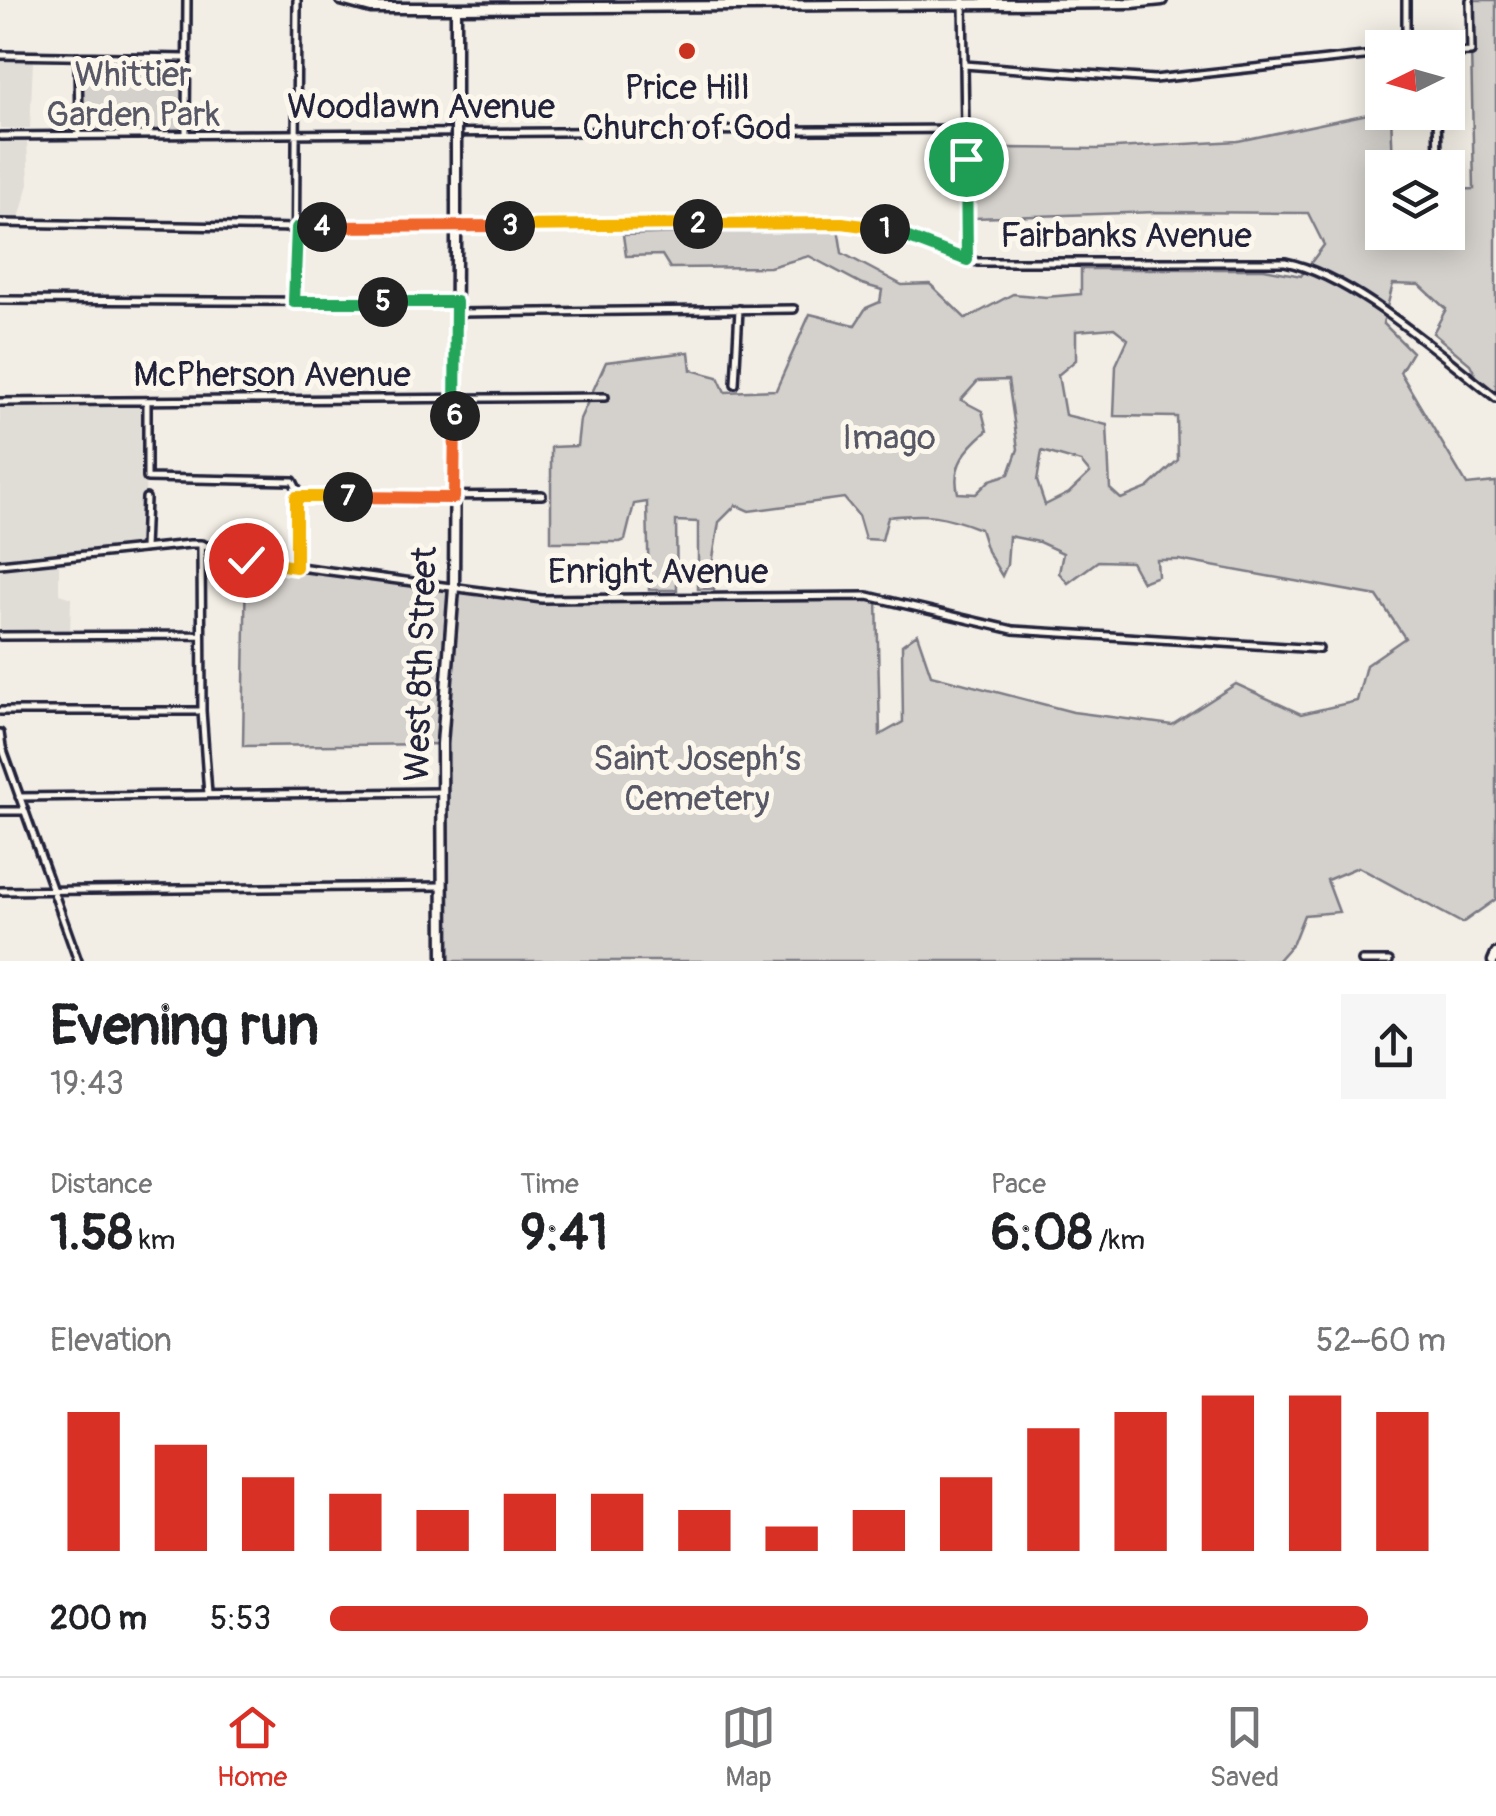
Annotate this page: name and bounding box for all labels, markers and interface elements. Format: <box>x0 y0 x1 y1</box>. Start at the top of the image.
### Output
north arrow <box>1365 30 1465 130</box>
map controls <box>1365 30 1465 250</box>
marker: Price Hill Church of God <box>676 40 698 62</box>
park label: Whittier Garden Park <box>46 53 220 137</box>
place label: Price Hill Church of God <box>582 66 792 150</box>
street label: Woodlawn Avenue <box>287 85 555 129</box>
pin <box>924 117 1009 202</box>
icon: arrive <box>939 132 994 187</box>
button: layers <box>1365 150 1465 250</box>
pin: 2 <box>673 199 723 249</box>
pin: 3 <box>485 201 535 251</box>
pin: 4 <box>297 202 347 252</box>
pin: 1 <box>860 204 910 254</box>
text: 2 <box>690 206 706 241</box>
text: 3 <box>502 208 518 243</box>
text: 4 <box>314 209 330 244</box>
text: 1 <box>880 211 890 246</box>
street label: Fairbanks Avenue <box>1000 214 1252 258</box>
pin: 5 <box>358 277 408 327</box>
text: 5 <box>375 284 391 319</box>
street label: McPherson Avenue <box>133 353 411 397</box>
pin: 6 <box>430 391 480 441</box>
text: 6 <box>447 398 463 433</box>
park label: Imago <box>842 416 936 460</box>
pin: 7 <box>323 472 373 522</box>
text: 7 <box>341 479 355 514</box>
pin <box>204 518 289 603</box>
icon: check <box>219 533 274 588</box>
street label: West 8th Street <box>395 545 447 782</box>
street label: Enright Avenue <box>548 550 768 594</box>
park label: Saint Joseph’s Cemetery <box>593 737 801 821</box>
text: Evening run <box>50 992 319 1061</box>
button: share <box>1341 994 1446 1099</box>
text: 19:43 <box>50 1064 124 1104</box>
text: Distance <box>50 1167 152 1202</box>
text: Time <box>520 1167 579 1202</box>
text: Pace <box>991 1167 1046 1202</box>
text: 1.58 <box>50 1202 133 1265</box>
text: 9:41 <box>520 1202 608 1265</box>
text: 6:08 <box>991 1202 1092 1265</box>
text: km <box>133 1223 175 1258</box>
text: /km <box>1092 1223 1145 1258</box>
text: Elevation <box>50 1321 172 1361</box>
text: 52–60 m <box>1316 1321 1446 1361</box>
text: 200 m <box>50 1599 147 1639</box>
text: 5:53 <box>210 1599 271 1639</box>
tab: Home <box>217 1700 287 1795</box>
tab: Map <box>721 1700 776 1795</box>
tab: Saved <box>1210 1700 1279 1795</box>

